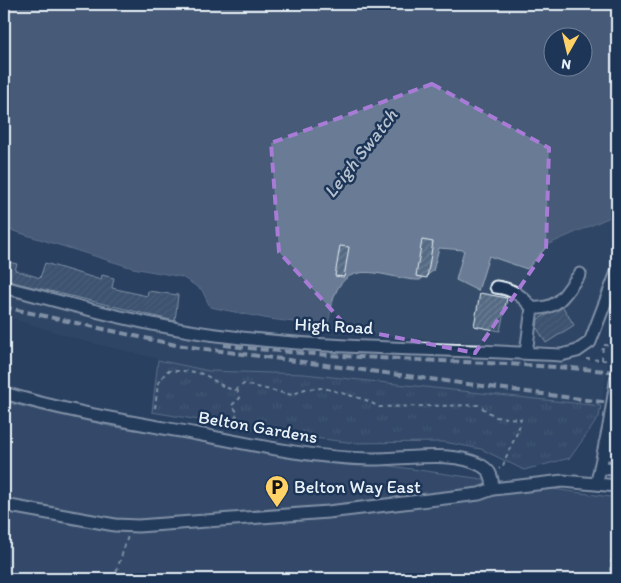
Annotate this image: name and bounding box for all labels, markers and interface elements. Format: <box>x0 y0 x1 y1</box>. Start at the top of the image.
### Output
north arrow <box>544 28 594 78</box>
text: N <box>560 55 572 73</box>
water label: Leigh Swatch <box>319 104 403 202</box>
street label: High Road <box>294 313 374 339</box>
street label: Belton Gardens <box>197 406 319 448</box>
parking icon: Belton Way East <box>264 474 290 508</box>
place label: Belton Way East <box>294 476 421 498</box>

